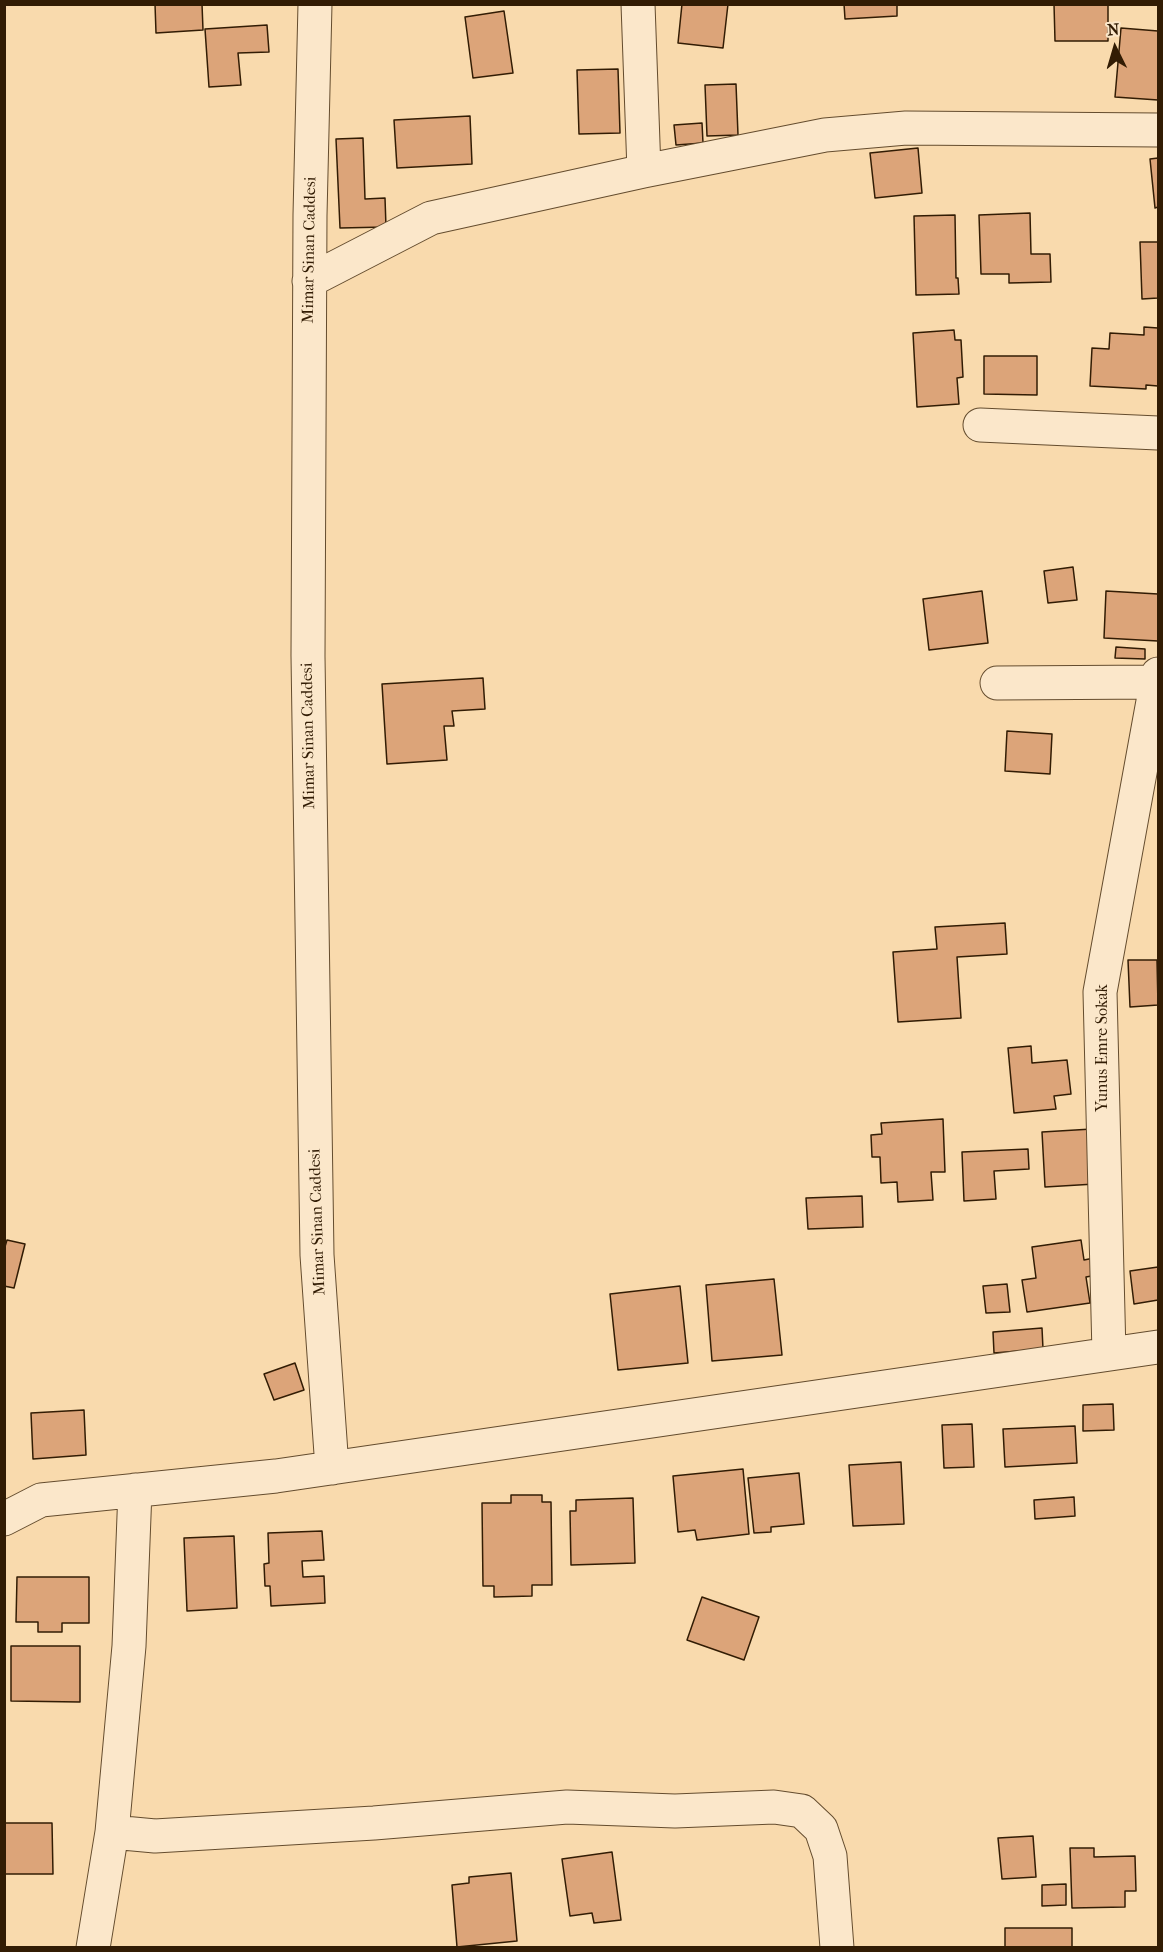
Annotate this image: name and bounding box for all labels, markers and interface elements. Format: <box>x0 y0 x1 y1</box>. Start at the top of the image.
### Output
north arrow <box>1085 18 1145 78</box>
text: N <box>1107 20 1120 40</box>
street label: Mimar Sinan Caddesi <box>299 176 321 324</box>
street label: Mimar Sinan Caddesi <box>298 662 320 810</box>
street label: Yunus Emre Sokak <box>1093 984 1113 1112</box>
street label: Mimar Sinan Caddesi <box>306 1148 330 1296</box>

